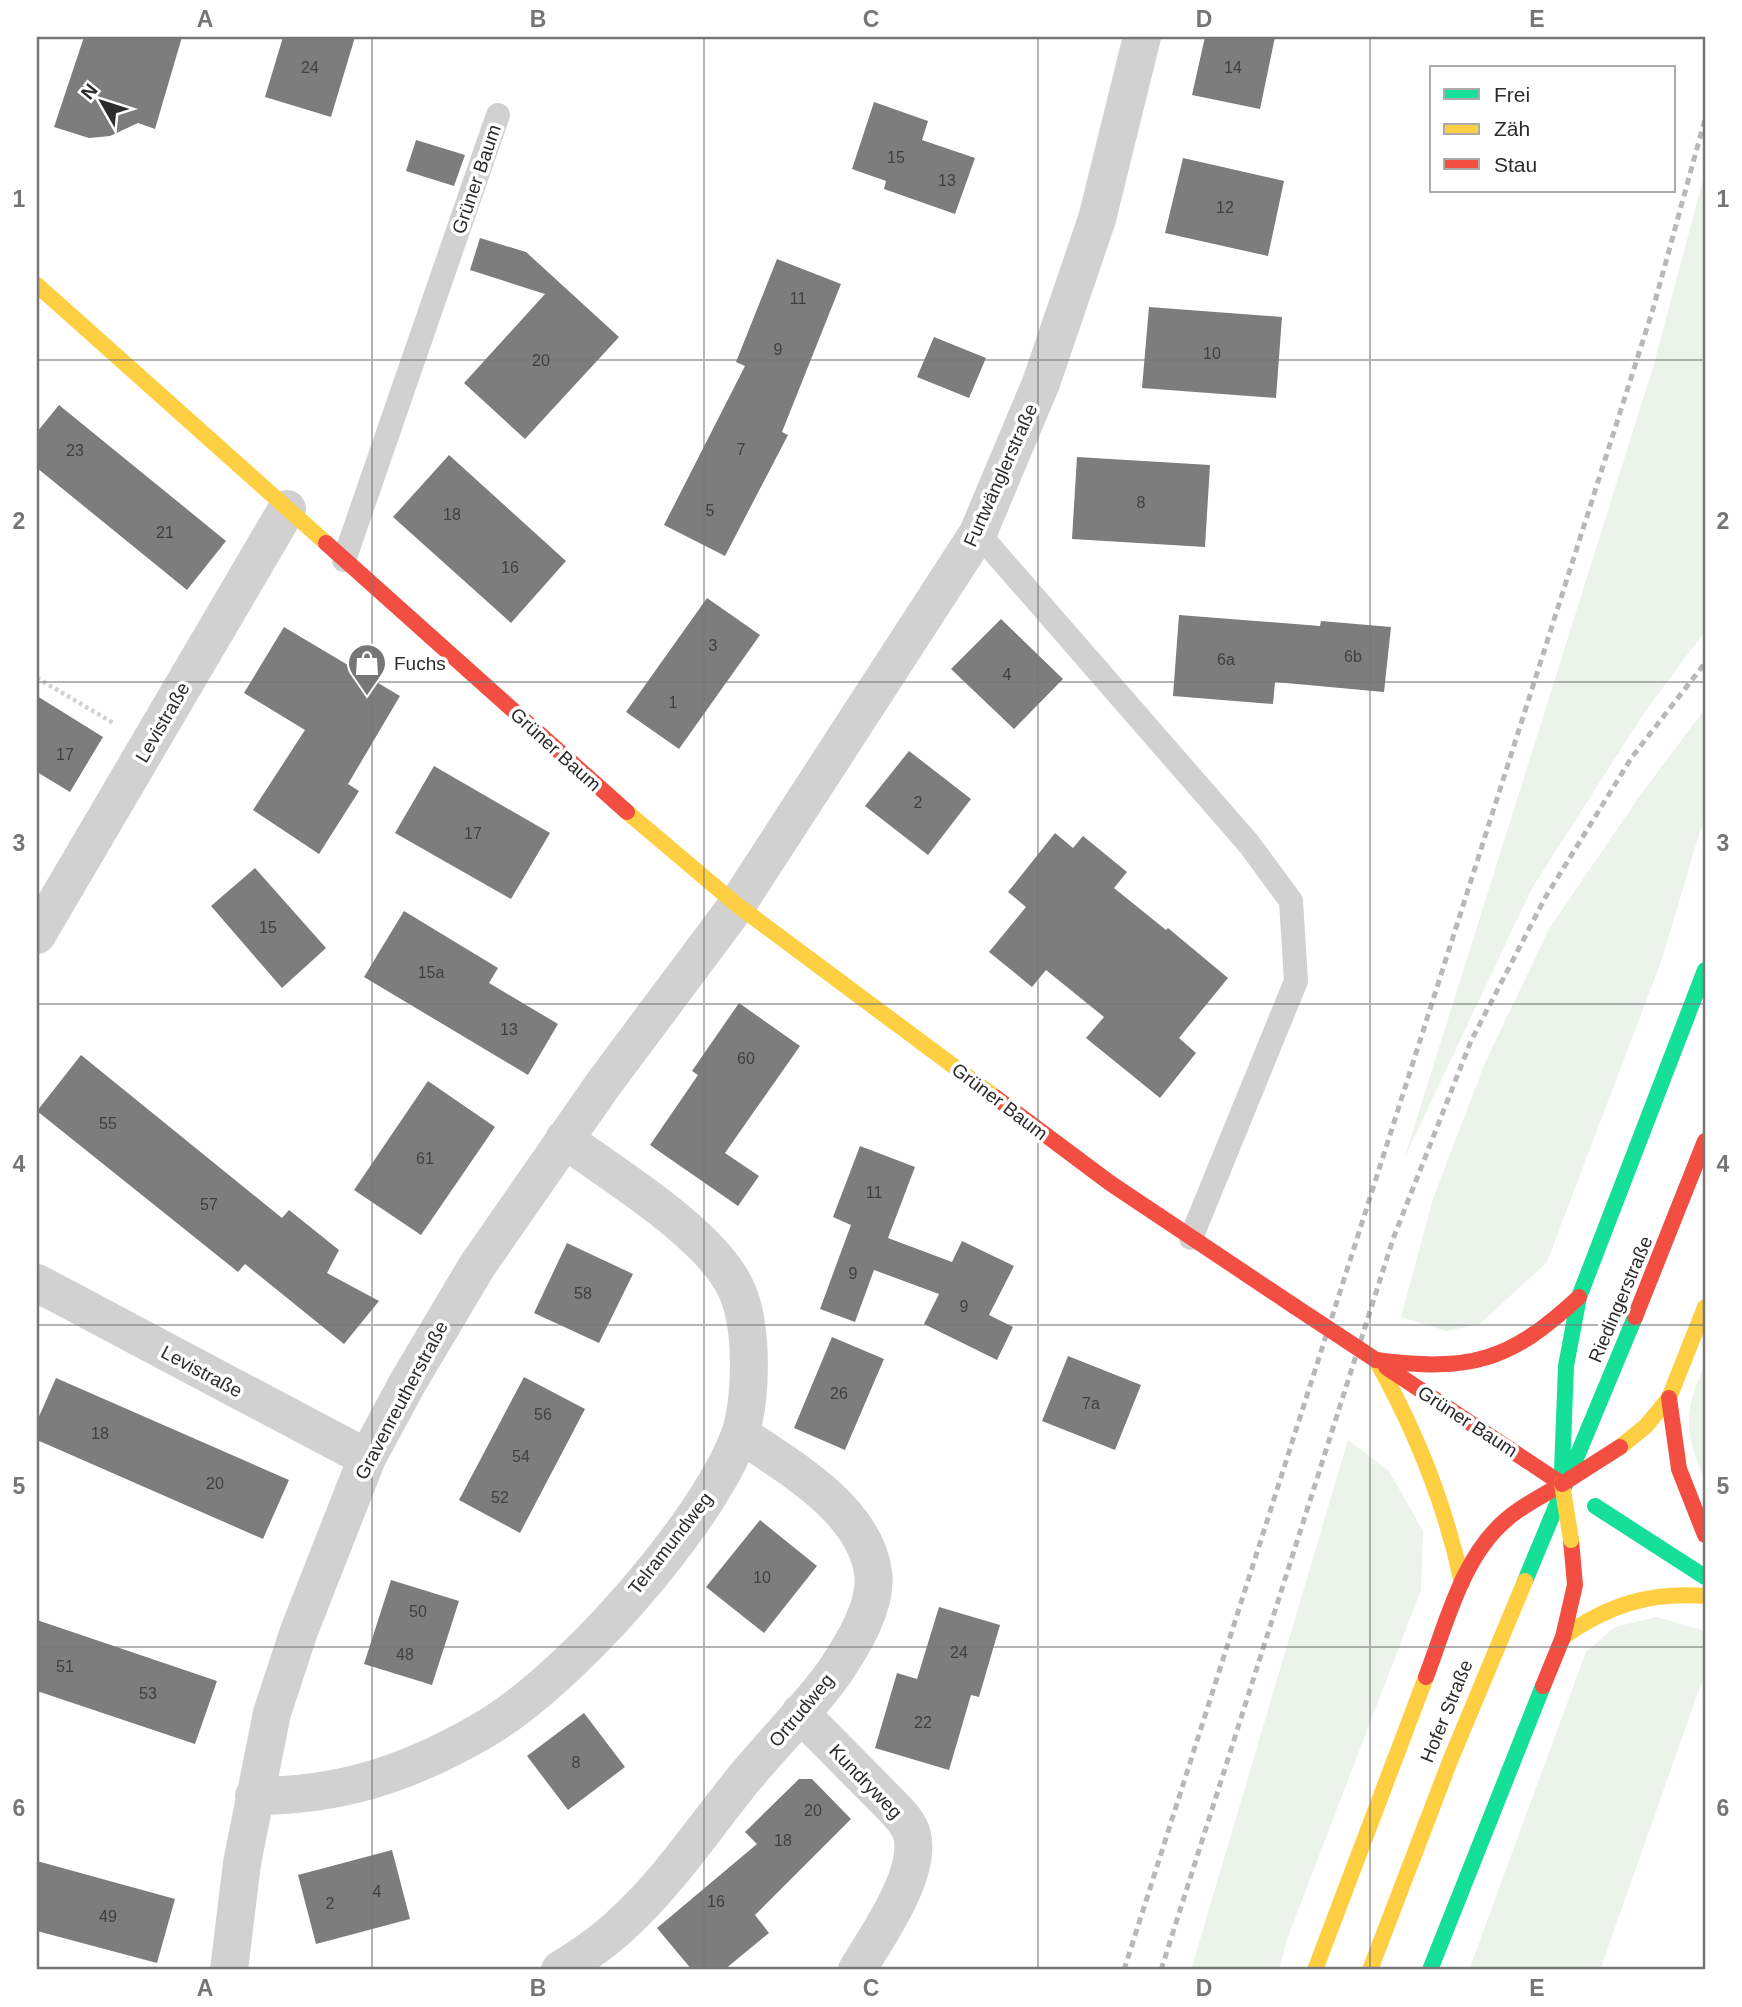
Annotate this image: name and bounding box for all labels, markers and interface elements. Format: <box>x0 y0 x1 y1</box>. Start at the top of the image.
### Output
text: A <box>197 6 213 32</box>
text: B <box>530 6 546 32</box>
text: C <box>863 6 879 32</box>
text: D <box>1196 6 1212 32</box>
text: E <box>1529 6 1545 32</box>
house number: 24 <box>301 59 319 76</box>
house number: 14 <box>1224 59 1242 76</box>
north arrow <box>66 66 136 136</box>
legend <box>1430 66 1676 192</box>
text: N <box>77 80 102 104</box>
text: Frei <box>1494 83 1530 106</box>
text: Zäh <box>1494 117 1530 140</box>
street label: Grüner Baum <box>448 122 505 236</box>
house number: 15 <box>887 149 905 166</box>
text: Stau <box>1494 153 1537 176</box>
house number: 13 <box>938 172 956 189</box>
text: 1 <box>13 186 26 212</box>
text: 1 <box>1717 186 1730 212</box>
house number: 12 <box>1216 199 1234 216</box>
house number: 11 <box>790 290 806 307</box>
house number: 9 <box>774 341 783 358</box>
house number: 10 <box>1203 345 1221 362</box>
house number: 20 <box>532 352 550 369</box>
street label: Furtwänglerstraße <box>960 401 1041 550</box>
house number: 7 <box>737 441 746 458</box>
house number: 23 <box>66 442 84 459</box>
house number: 8 <box>1137 494 1146 511</box>
house number: 5 <box>706 502 715 519</box>
house number: 18 <box>443 506 461 523</box>
text: 2 <box>13 508 25 534</box>
text: 2 <box>1717 508 1729 534</box>
house number: 21 <box>156 524 174 541</box>
house number: 16 <box>501 559 519 576</box>
house number: 3 <box>709 637 718 654</box>
shop icon: Fuchs <box>346 642 388 697</box>
house number: 6b <box>1344 648 1362 665</box>
house number: 6a <box>1217 651 1235 668</box>
place label: Fuchs <box>394 653 446 674</box>
house number: 4 <box>1003 666 1012 683</box>
street label: Levistraße <box>131 679 194 766</box>
house number: 1 <box>669 694 678 711</box>
street label: Grüner Baum <box>506 703 605 795</box>
house number: 17 <box>56 746 74 763</box>
house number: 2 <box>914 794 923 811</box>
house number: 17 <box>464 825 482 842</box>
text: 3 <box>13 830 25 856</box>
text: 3 <box>1717 830 1729 856</box>
house number: 15 <box>259 919 277 936</box>
house number: 15a <box>418 964 444 981</box>
house number: 13 <box>500 1021 518 1038</box>
house number: 60 <box>737 1050 755 1067</box>
street label: Grüner Baum <box>948 1059 1052 1144</box>
house number: 55 <box>99 1115 117 1132</box>
house number: 61 <box>416 1150 434 1167</box>
text: 4 <box>13 1151 26 1177</box>
text: 4 <box>1717 1151 1730 1177</box>
house number: 11 <box>866 1184 882 1201</box>
house number: 57 <box>200 1196 218 1213</box>
street label: Riedingerstraße <box>1584 1233 1657 1366</box>
house number: 9 <box>849 1265 858 1282</box>
house number: 58 <box>574 1285 592 1302</box>
house number: 9 <box>960 1298 969 1315</box>
street label: Gravenreutherstraße <box>351 1317 452 1483</box>
street label: Levistraße <box>158 1341 246 1402</box>
street label: Grüner Baum <box>1414 1382 1521 1461</box>
house number: 26 <box>830 1385 848 1402</box>
house number: 7a <box>1082 1395 1100 1412</box>
house number: 56 <box>534 1406 552 1423</box>
house number: 18 <box>91 1425 109 1442</box>
house number: 54 <box>512 1448 530 1465</box>
text: 5 <box>13 1473 26 1499</box>
text: 5 <box>1717 1473 1730 1499</box>
house number: 20 <box>206 1475 224 1492</box>
street label: Telramundweg <box>624 1488 717 1598</box>
house number: 52 <box>491 1489 509 1506</box>
house number: 10 <box>753 1569 771 1586</box>
house number: 50 <box>409 1603 427 1620</box>
house number: 24 <box>950 1644 968 1661</box>
house number: 48 <box>396 1646 414 1663</box>
street label: Hofer Straße <box>1416 1657 1477 1766</box>
house number: 51 <box>56 1658 74 1675</box>
street label: Ortrudweg <box>765 1670 838 1751</box>
house number: 53 <box>139 1685 157 1702</box>
house number: 22 <box>914 1714 932 1731</box>
street label: Kundryweg <box>825 1740 906 1823</box>
house number: 8 <box>572 1754 581 1771</box>
text: 6 <box>13 1795 25 1821</box>
text: 6 <box>1717 1795 1729 1821</box>
house number: 20 <box>804 1802 822 1819</box>
house number: 18 <box>774 1832 792 1849</box>
house number: 4 <box>373 1883 382 1900</box>
house number: 16 <box>707 1893 725 1910</box>
house number: 2 <box>326 1895 335 1912</box>
house number: 49 <box>99 1908 117 1925</box>
text: A <box>197 1975 213 2001</box>
text: B <box>530 1975 546 2001</box>
text: C <box>863 1975 879 2001</box>
text: D <box>1196 1975 1212 2001</box>
text: E <box>1529 1975 1545 2001</box>

